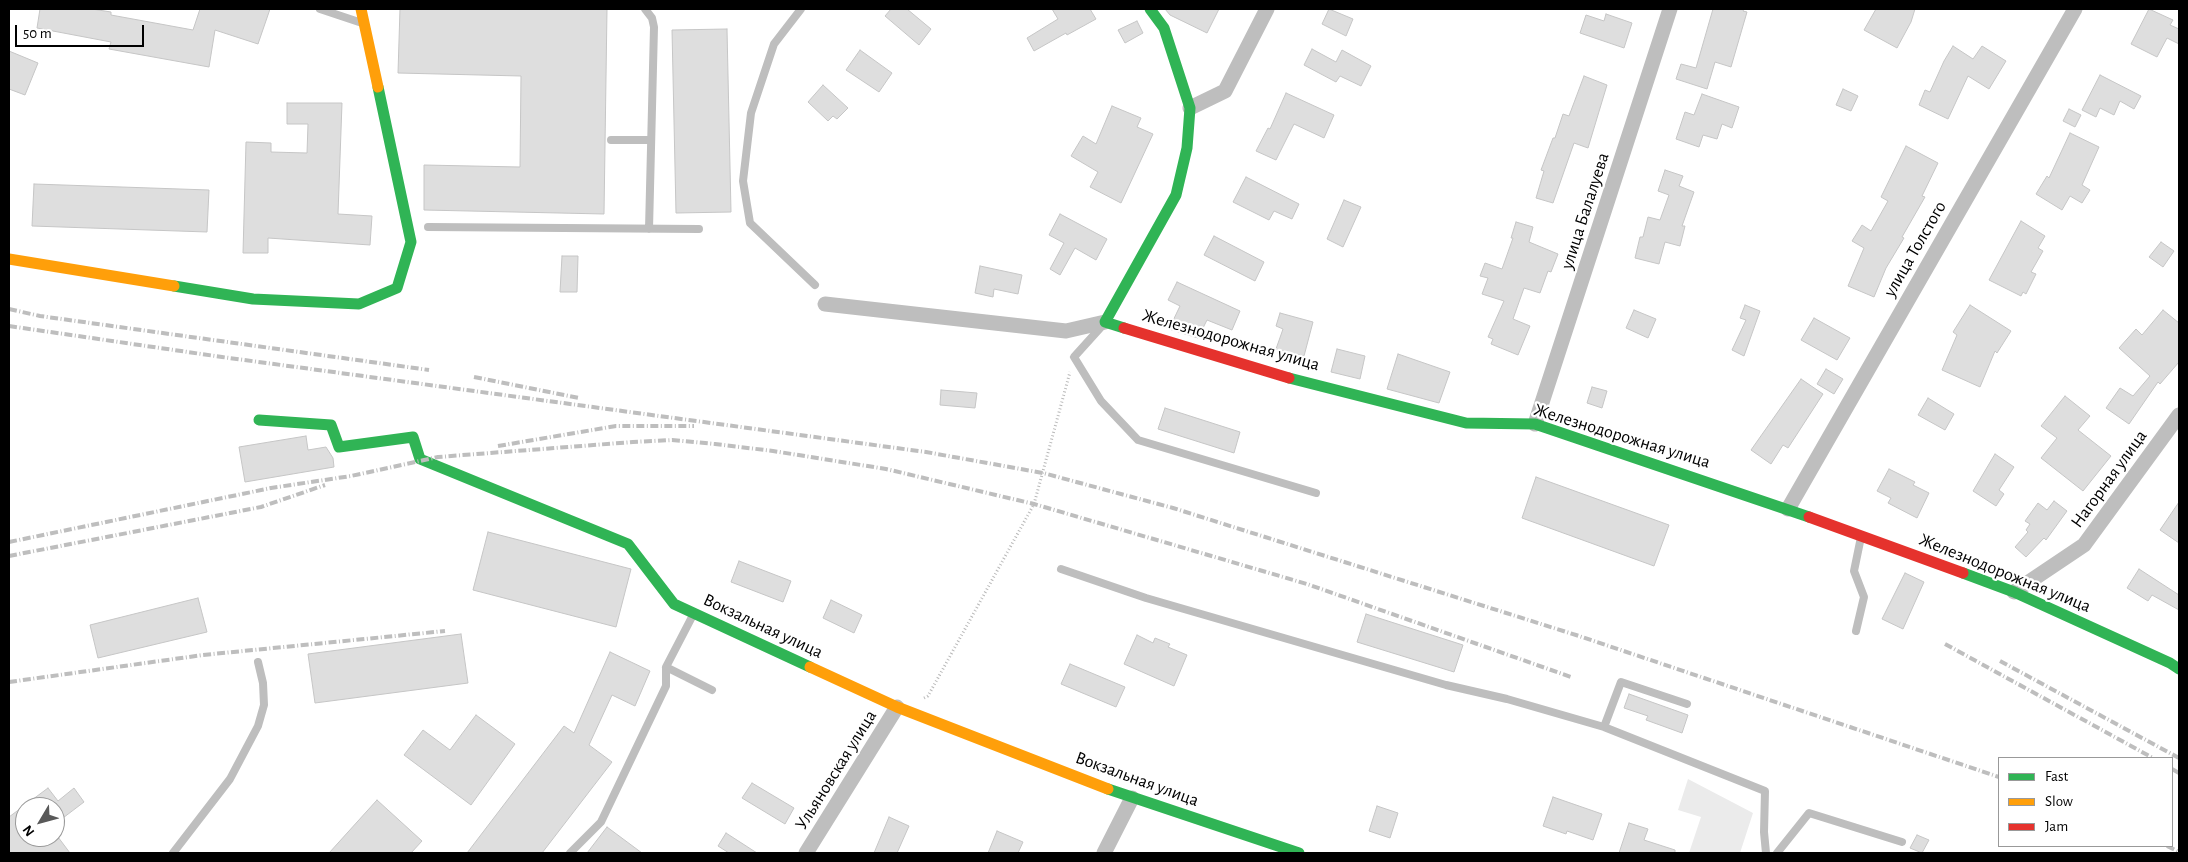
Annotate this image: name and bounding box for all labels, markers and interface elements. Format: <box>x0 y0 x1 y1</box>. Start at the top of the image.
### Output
scale bar <box>18 15 146 47</box>
text: 50 m <box>23 26 52 41</box>
street label: улица Балалуева <box>1556 150 1614 272</box>
street label: улица Толстого <box>1879 197 1951 301</box>
street label: Железнодорожная улица <box>1140 304 1322 376</box>
street label: Железнодорожная улица <box>1531 399 1713 473</box>
street label: Нагорная улица <box>2066 426 2152 532</box>
street label: Железнодорожная улица <box>1916 529 2094 617</box>
street label: Вокзальная улица <box>700 589 826 663</box>
street label: Ульяновская улица <box>791 706 881 834</box>
street label: Вокзальная улица <box>1072 747 1202 811</box>
legend <box>1998 757 2173 847</box>
text: Fast <box>2045 769 2068 784</box>
text: Slow <box>2045 794 2073 809</box>
north arrow <box>15 797 65 847</box>
text: Jam <box>2045 819 2068 834</box>
text: N <box>20 822 37 839</box>

